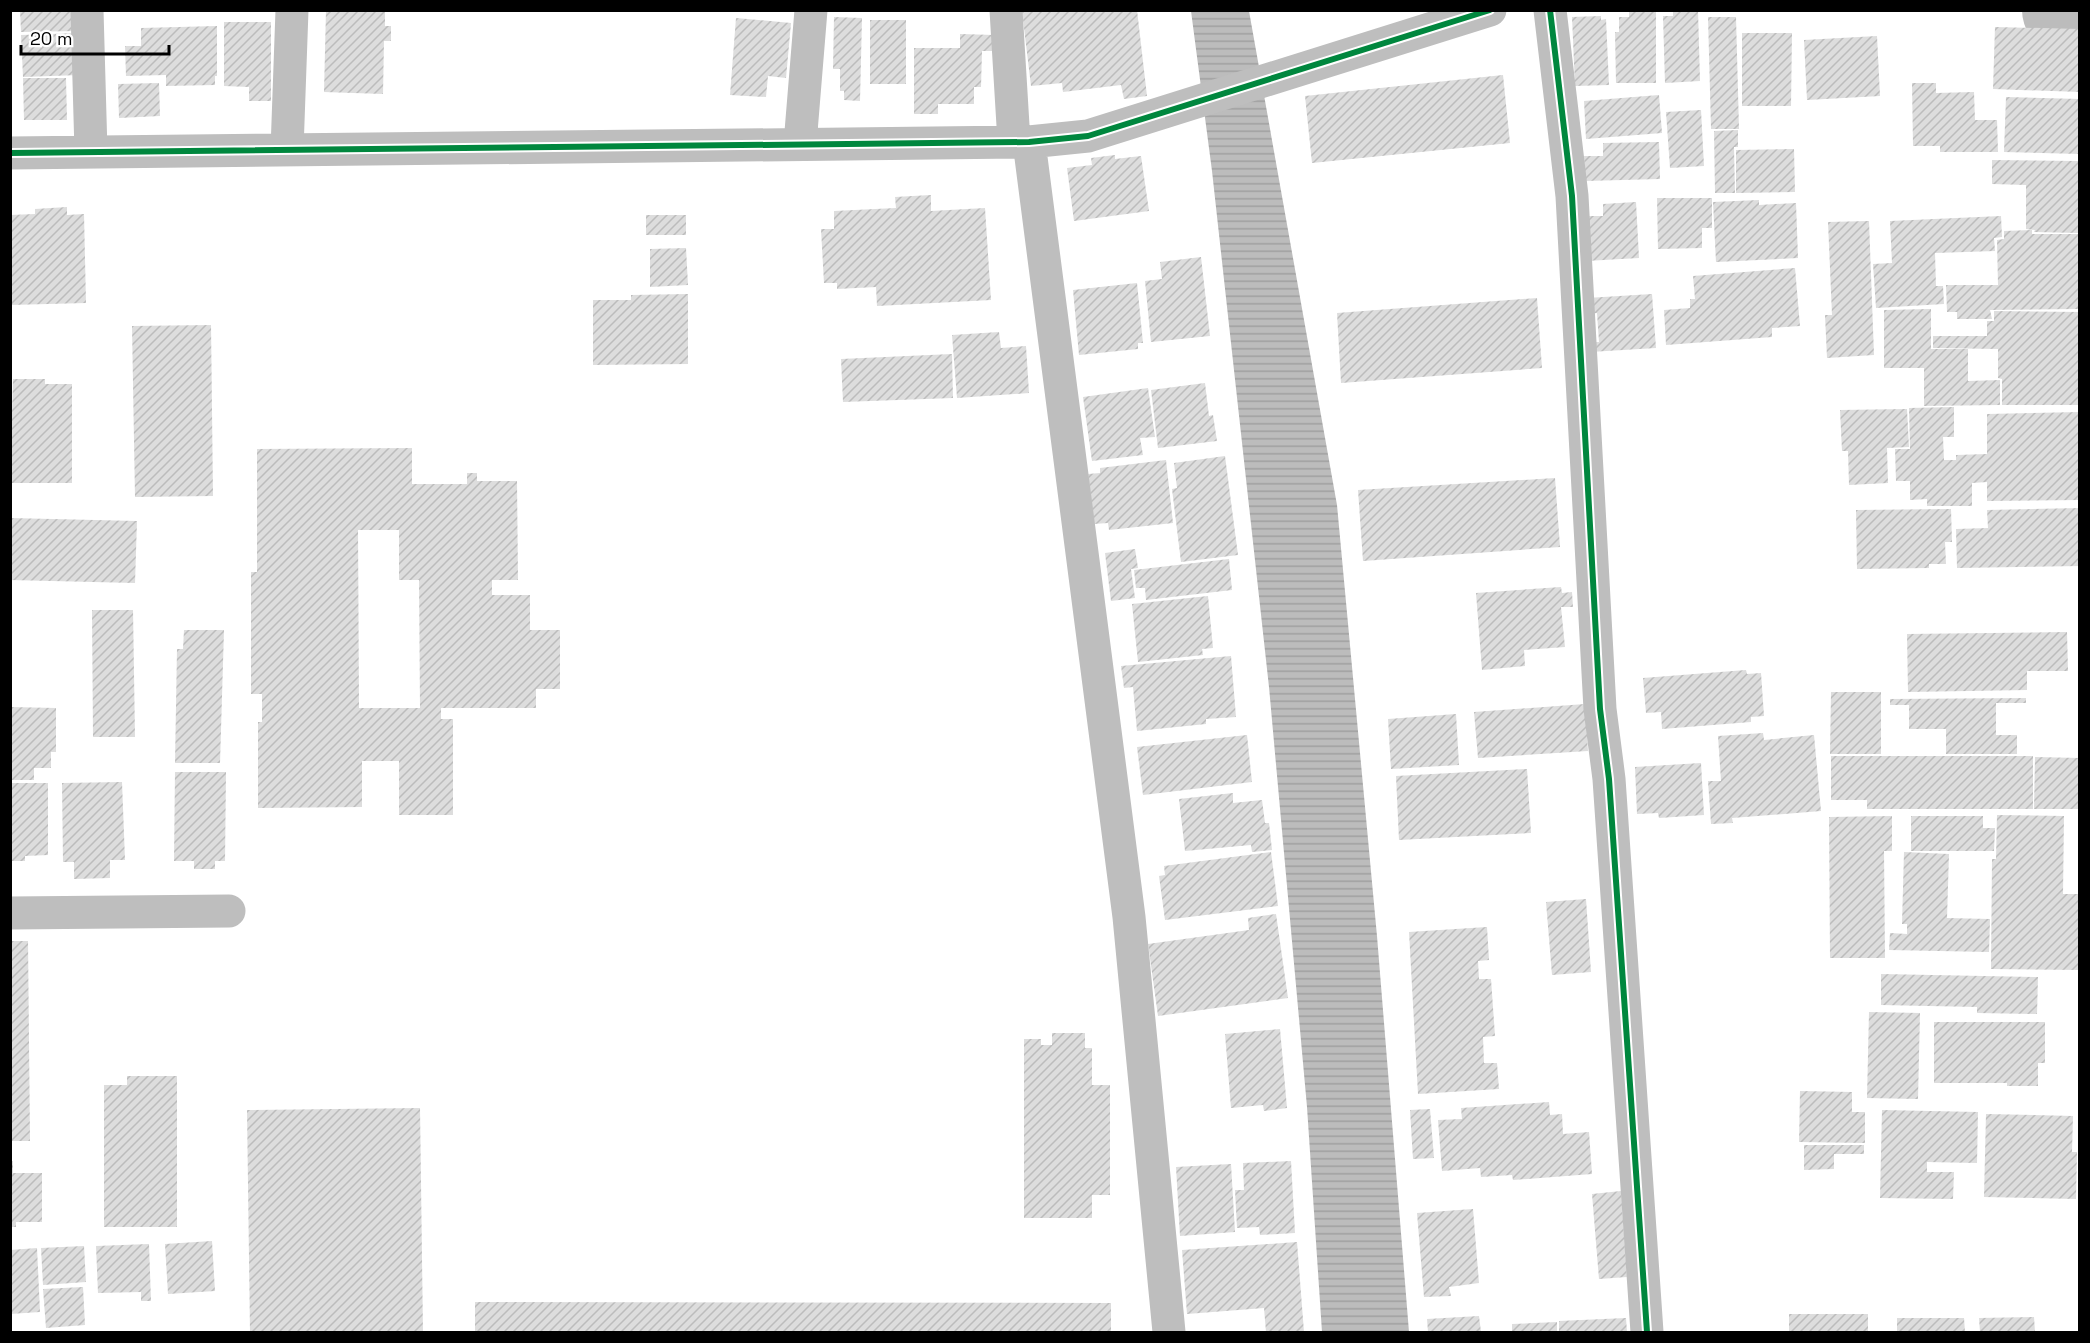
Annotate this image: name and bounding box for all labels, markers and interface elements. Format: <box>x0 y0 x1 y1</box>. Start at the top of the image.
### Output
scale bar <box>21 18 170 56</box>
text: 20 m <box>30 27 73 50</box>

